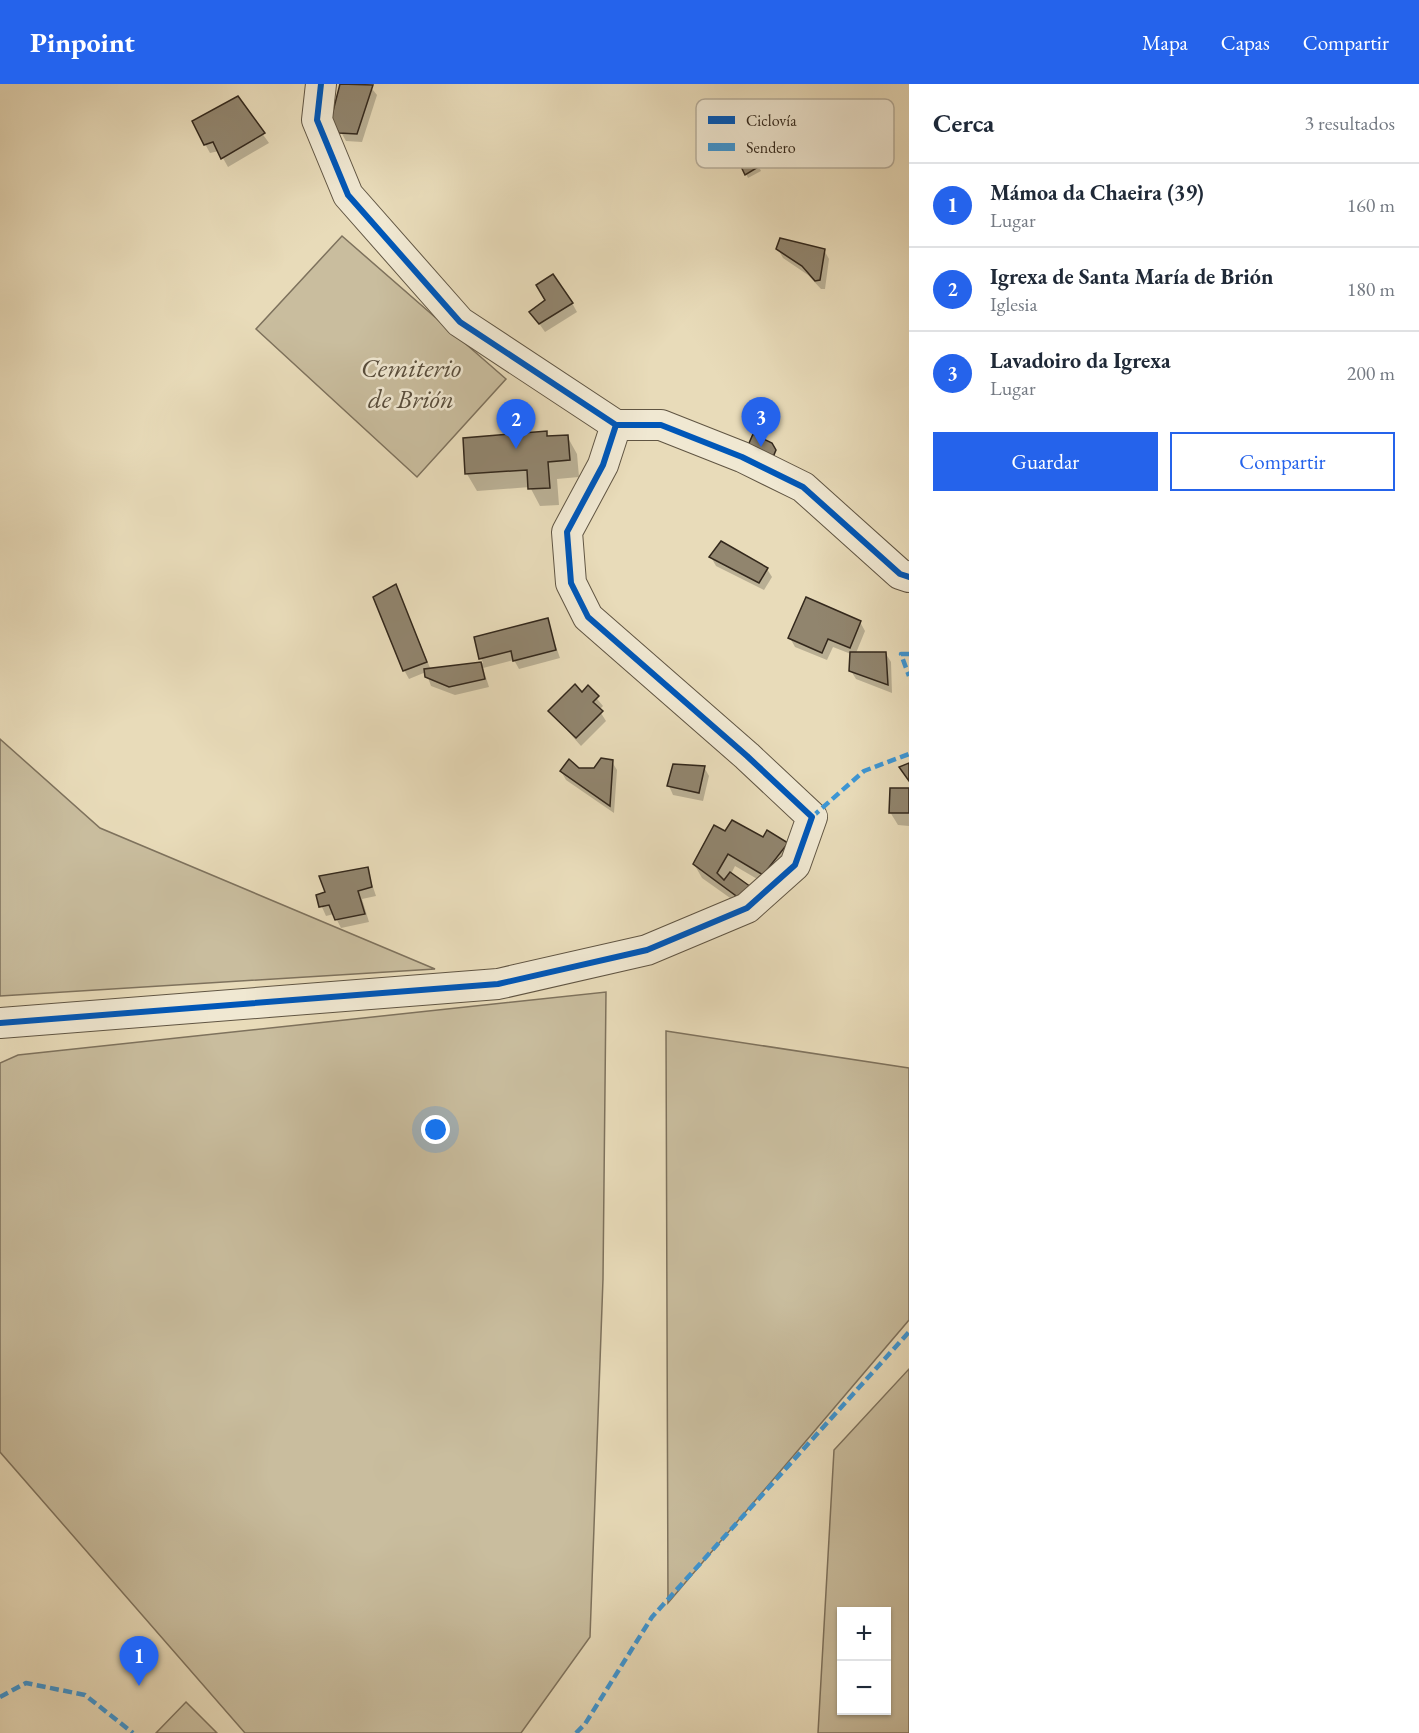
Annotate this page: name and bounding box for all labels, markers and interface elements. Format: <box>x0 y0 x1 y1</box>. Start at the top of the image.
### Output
text: Pinpoint <box>30 24 135 60</box>
text: Mapa <box>1142 29 1188 56</box>
text: Capas <box>1221 29 1270 56</box>
text: Compartir <box>1303 29 1389 56</box>
legend <box>696 99 894 168</box>
text: Cerca <box>933 106 994 140</box>
text: Ciclovía <box>746 110 797 131</box>
text: 3 resultados <box>1304 110 1395 136</box>
text: Sendero <box>746 137 796 158</box>
text: Mámoa da Chaeira (39) <box>990 178 1204 207</box>
text: 1 <box>947 192 958 218</box>
text: 160 m <box>1347 192 1395 218</box>
text: Lugar <box>990 207 1036 233</box>
text: Igrexa de Santa María de Brión <box>990 262 1273 291</box>
text: 2 <box>947 276 958 302</box>
text: 180 m <box>1347 276 1395 302</box>
text: Iglesia <box>990 291 1037 317</box>
text: Lavadoiro da Igrexa <box>990 346 1171 375</box>
park label: Cemiterio de Brión <box>361 350 461 416</box>
text: 3 <box>947 360 958 386</box>
text: 200 m <box>1347 360 1395 386</box>
text: Lugar <box>990 375 1036 401</box>
pin: 3 <box>742 398 780 447</box>
pin: 2 <box>496 400 536 449</box>
button: Guardar <box>933 432 1158 491</box>
button: Compartir <box>1170 432 1395 491</box>
your location <box>421 1115 450 1144</box>
map controls <box>837 1607 891 1715</box>
button: + <box>837 1607 891 1661</box>
pin: 1 <box>120 1636 158 1686</box>
button: − <box>837 1661 891 1715</box>

